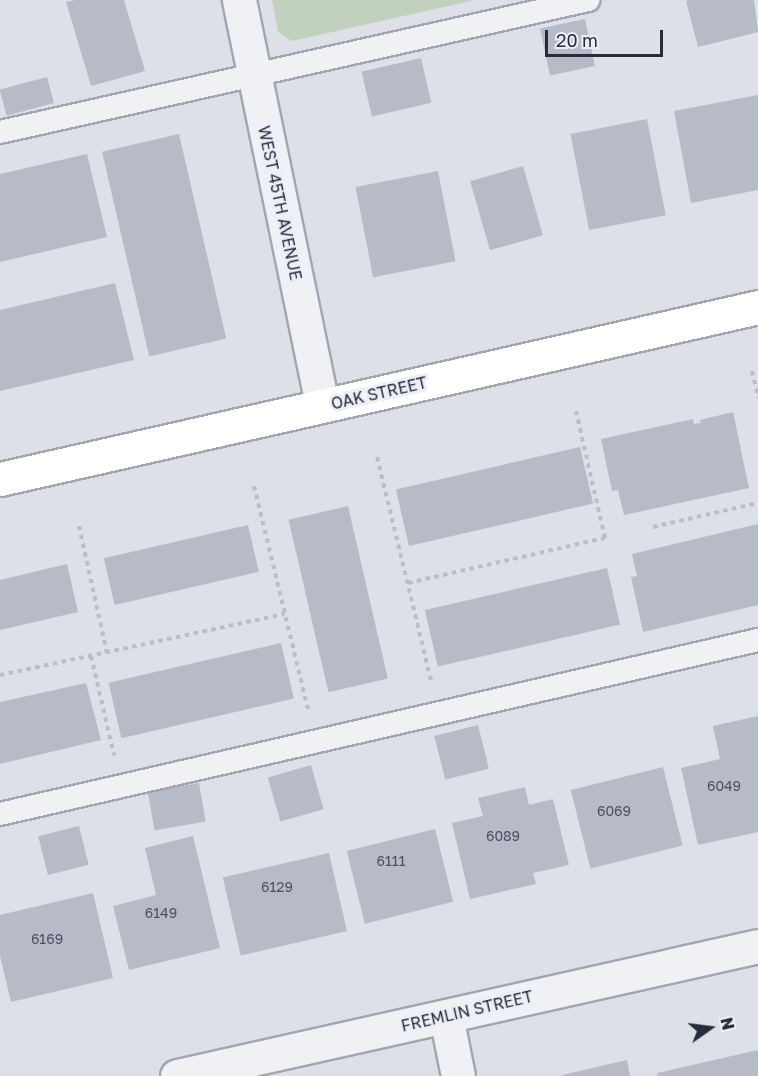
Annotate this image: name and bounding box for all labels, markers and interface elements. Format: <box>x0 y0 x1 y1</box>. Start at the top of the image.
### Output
scale bar <box>548 18 666 56</box>
text: 20 m <box>556 29 598 51</box>
street label: WEST 45TH AVENUE <box>254 124 306 282</box>
street label: OAK STREET <box>329 373 429 413</box>
house number: 6049 <box>707 778 741 794</box>
house number: 6069 <box>597 803 631 819</box>
house number: 6089 <box>486 828 520 844</box>
house number: 6111 <box>377 853 405 869</box>
house number: 6129 <box>261 879 293 895</box>
house number: 6149 <box>145 905 177 921</box>
house number: 6169 <box>31 931 63 947</box>
street label: FREMLIN STREET <box>399 986 535 1036</box>
north arrow <box>680 998 740 1058</box>
text: N <box>716 1015 739 1032</box>

